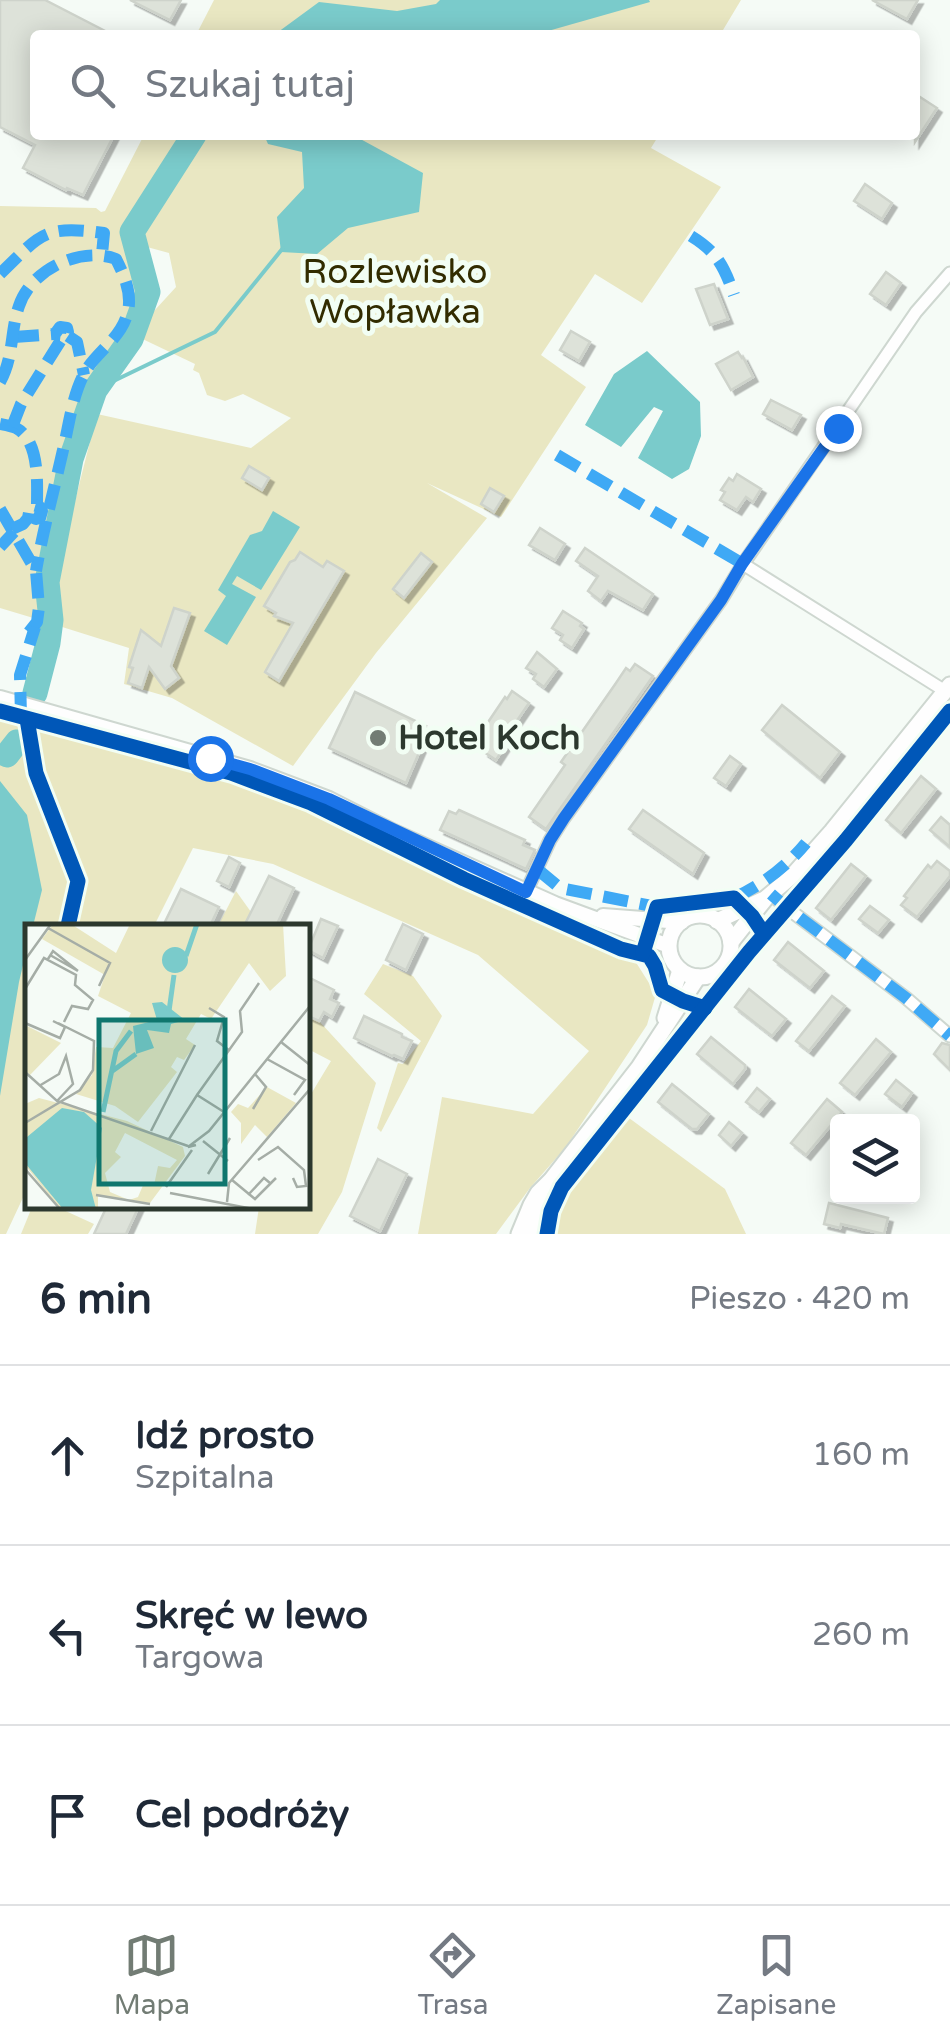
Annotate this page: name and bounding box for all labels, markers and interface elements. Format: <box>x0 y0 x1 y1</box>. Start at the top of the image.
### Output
search box <box>30 30 920 140</box>
icon: search <box>65 58 120 113</box>
text: Szukaj tutaj <box>145 62 355 108</box>
park label: Rozlewisko Wopławka <box>302 251 488 333</box>
route end <box>816 406 862 452</box>
place label: Hotel Koch <box>398 717 581 759</box>
marker: Hotel Koch <box>367 727 389 749</box>
route start <box>188 736 234 782</box>
inset map <box>25 924 310 1209</box>
map controls <box>830 1114 920 1204</box>
button: layers <box>830 1114 920 1204</box>
text: 6 min <box>40 1274 152 1325</box>
text: Pieszo · 420 m <box>689 1280 910 1318</box>
text: Idź prosto <box>135 1413 315 1459</box>
icon: ahead <box>40 1428 95 1483</box>
text: 160 m <box>812 1436 910 1474</box>
text: Szpitalna <box>135 1459 274 1497</box>
text: Skręć w lewo <box>135 1593 368 1639</box>
icon: left <box>40 1608 95 1663</box>
text: 260 m <box>812 1616 910 1654</box>
text: Targowa <box>135 1639 264 1677</box>
icon: arrive <box>40 1788 95 1843</box>
text: Cel podróży <box>135 1792 349 1838</box>
tab: Mapa <box>114 1928 190 2022</box>
tab: Trasa <box>417 1928 488 2022</box>
tab: Zapisane <box>716 1928 836 2022</box>

